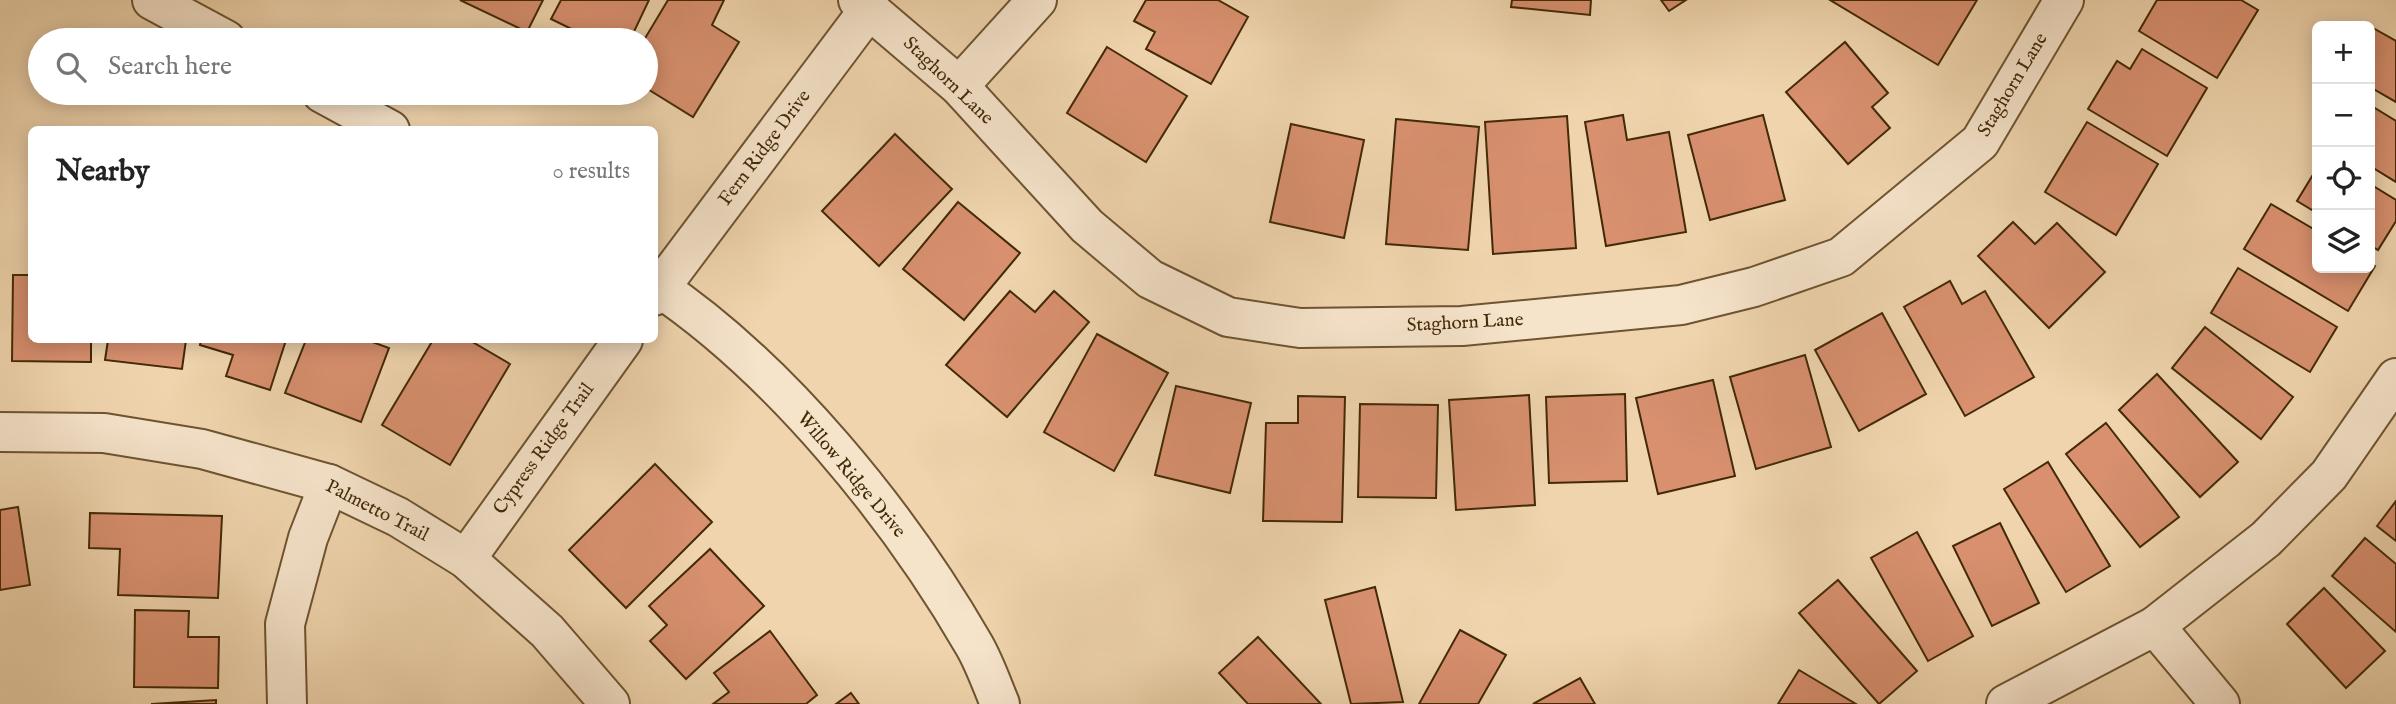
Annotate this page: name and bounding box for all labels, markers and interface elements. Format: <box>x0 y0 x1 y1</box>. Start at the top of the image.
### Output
map controls <box>2312 21 2375 273</box>
button: + <box>2312 21 2375 84</box>
search box <box>28 28 658 105</box>
street label: Staghorn Lane <box>1973 29 2054 141</box>
street label: Staghorn Lane <box>898 32 999 130</box>
icon: search <box>52 48 90 86</box>
text: Search here <box>108 50 232 83</box>
button: − <box>2312 84 2375 147</box>
street label: Fern Ridge Drive <box>714 85 817 211</box>
button: locate <box>2312 147 2375 210</box>
text: Nearby <box>56 153 149 191</box>
text: 0 results <box>552 157 630 186</box>
button: layers <box>2312 210 2375 273</box>
street label: Staghorn Lane <box>1406 308 1524 338</box>
street label: Cypress Ridge Trail <box>488 378 600 520</box>
street label: Willow Ridge Drive <box>791 407 911 543</box>
street label: Palmetto Trail <box>321 475 433 548</box>

